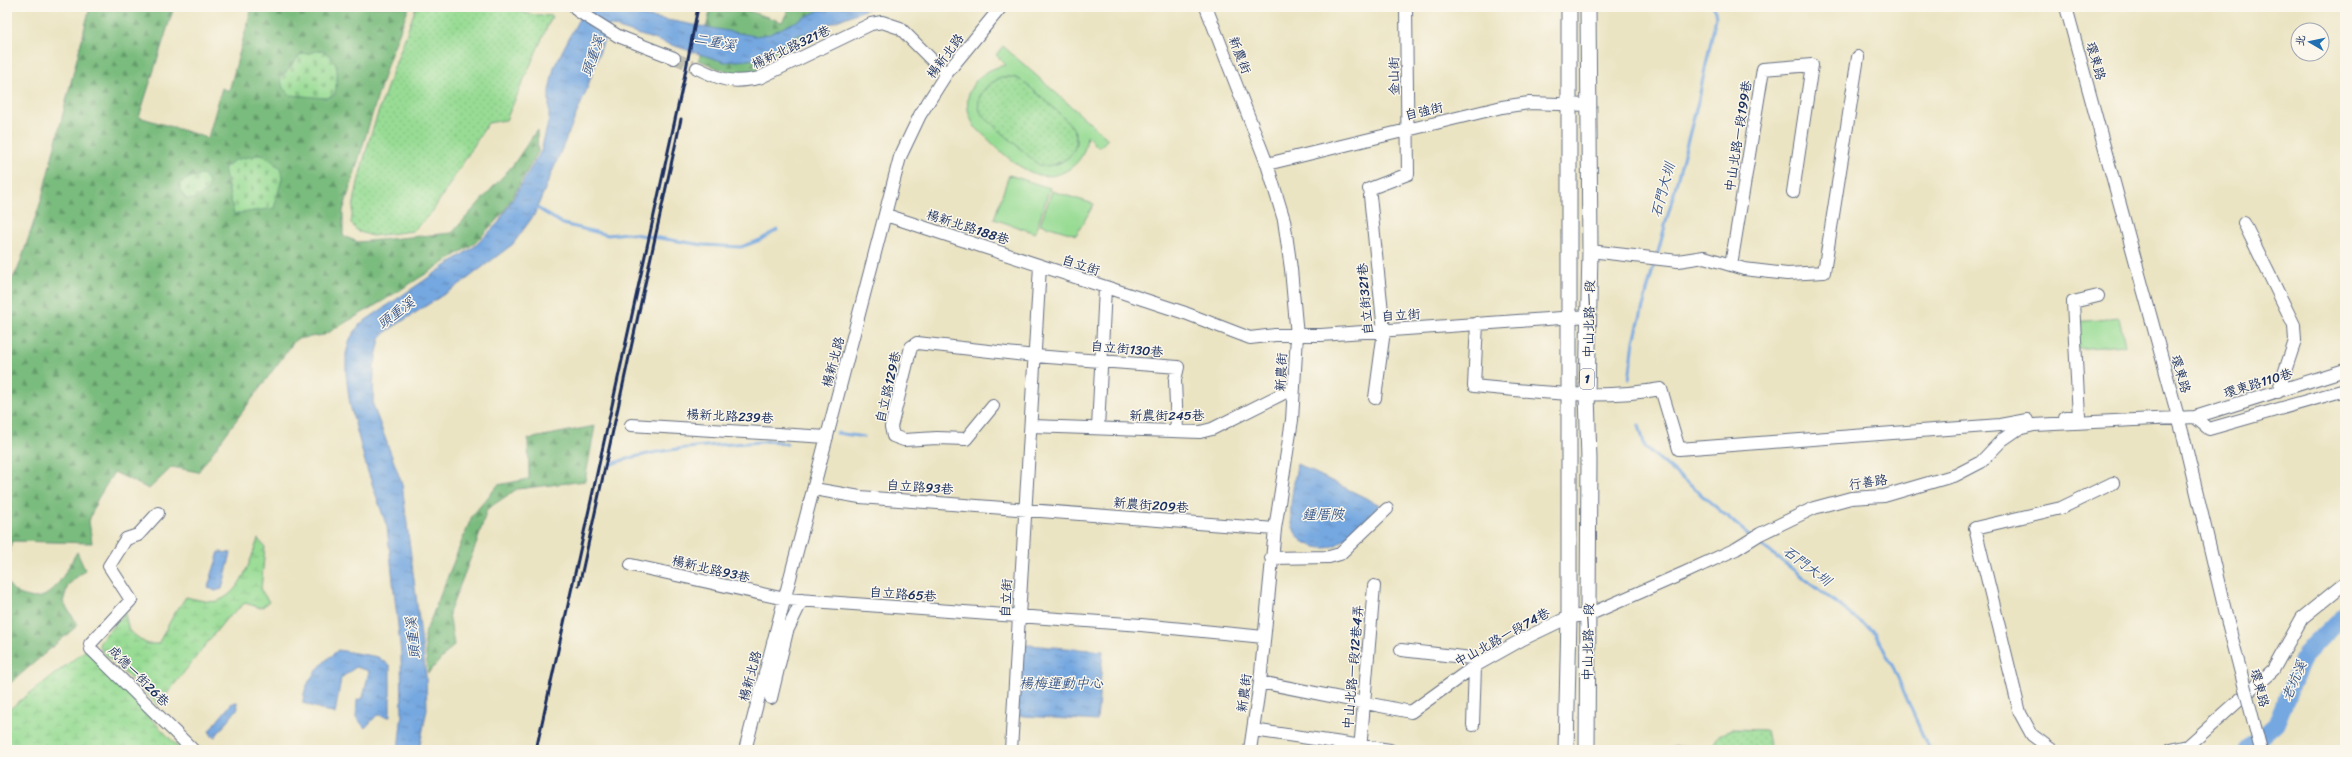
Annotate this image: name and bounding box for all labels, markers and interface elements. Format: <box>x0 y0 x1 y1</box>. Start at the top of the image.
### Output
street label: 楊新北路321巷 <box>748 19 834 75</box>
north arrow <box>2290 22 2330 62</box>
water label: 二重溪 <box>692 26 739 58</box>
street label: 楊新北路 <box>920 28 970 84</box>
water label: 頭重溪 <box>574 31 612 80</box>
street label: 新農街 <box>1222 33 1258 77</box>
text: 北 <box>2290 34 2311 47</box>
street label: 環東路 <box>2080 39 2112 83</box>
street label: 金山街 <box>1382 56 1406 96</box>
street label: 中山北路一段199巷 <box>1718 79 1758 193</box>
street label: 自強街 <box>1402 95 1446 127</box>
water label: 石門大圳 <box>1644 158 1683 220</box>
street label: 楊新北路188巷 <box>923 203 1013 251</box>
street label: 自立街 <box>1059 248 1103 282</box>
street label: 自立街321巷 <box>1350 262 1380 336</box>
street label: 中山北路一段 <box>1577 280 1601 358</box>
water label: 頭重溪 <box>372 290 421 335</box>
street label: 自立街 <box>1381 302 1421 328</box>
street label: 楊新北路 <box>815 334 851 390</box>
street label: 自立街130巷 <box>1090 334 1164 364</box>
street label: 自立路129巷 <box>869 349 907 425</box>
street label: 新農街 <box>1268 352 1294 392</box>
street label: 環東路 <box>2165 352 2197 396</box>
street label: 環東路110巷 <box>2221 362 2295 404</box>
road number: 1 <box>1580 369 1594 389</box>
street label: 楊新北路239巷 <box>686 402 774 430</box>
street label: 新農街245巷 <box>1129 404 1205 427</box>
street label: 行善路 <box>1847 468 1889 496</box>
street label: 自立路93巷 <box>886 473 954 501</box>
street label: 新農街209巷 <box>1112 491 1190 519</box>
water label: 鍾厝陂 <box>1302 502 1346 527</box>
water label: 石門大圳 <box>1777 539 1838 594</box>
street label: 楊新北路93巷 <box>669 549 753 589</box>
street label: 自立街 <box>993 578 1019 618</box>
street label: 自立路65巷 <box>869 580 937 608</box>
street label: 中山北路一段74巷 <box>1450 601 1554 673</box>
street label: 中山北路一段 <box>1576 603 1600 681</box>
street label: 中山北路一段12巷4弄 <box>1336 604 1370 730</box>
water label: 頭重溪 <box>398 615 428 660</box>
street label: 成德一街26巷 <box>103 640 175 712</box>
street label: 楊新北路 <box>732 648 768 704</box>
water label: 老坑溪 <box>2274 656 2314 705</box>
street label: 環東路 <box>2244 666 2276 710</box>
water label: 楊梅運動中心 <box>1019 671 1104 696</box>
street label: 新農街 <box>1230 672 1258 714</box>

